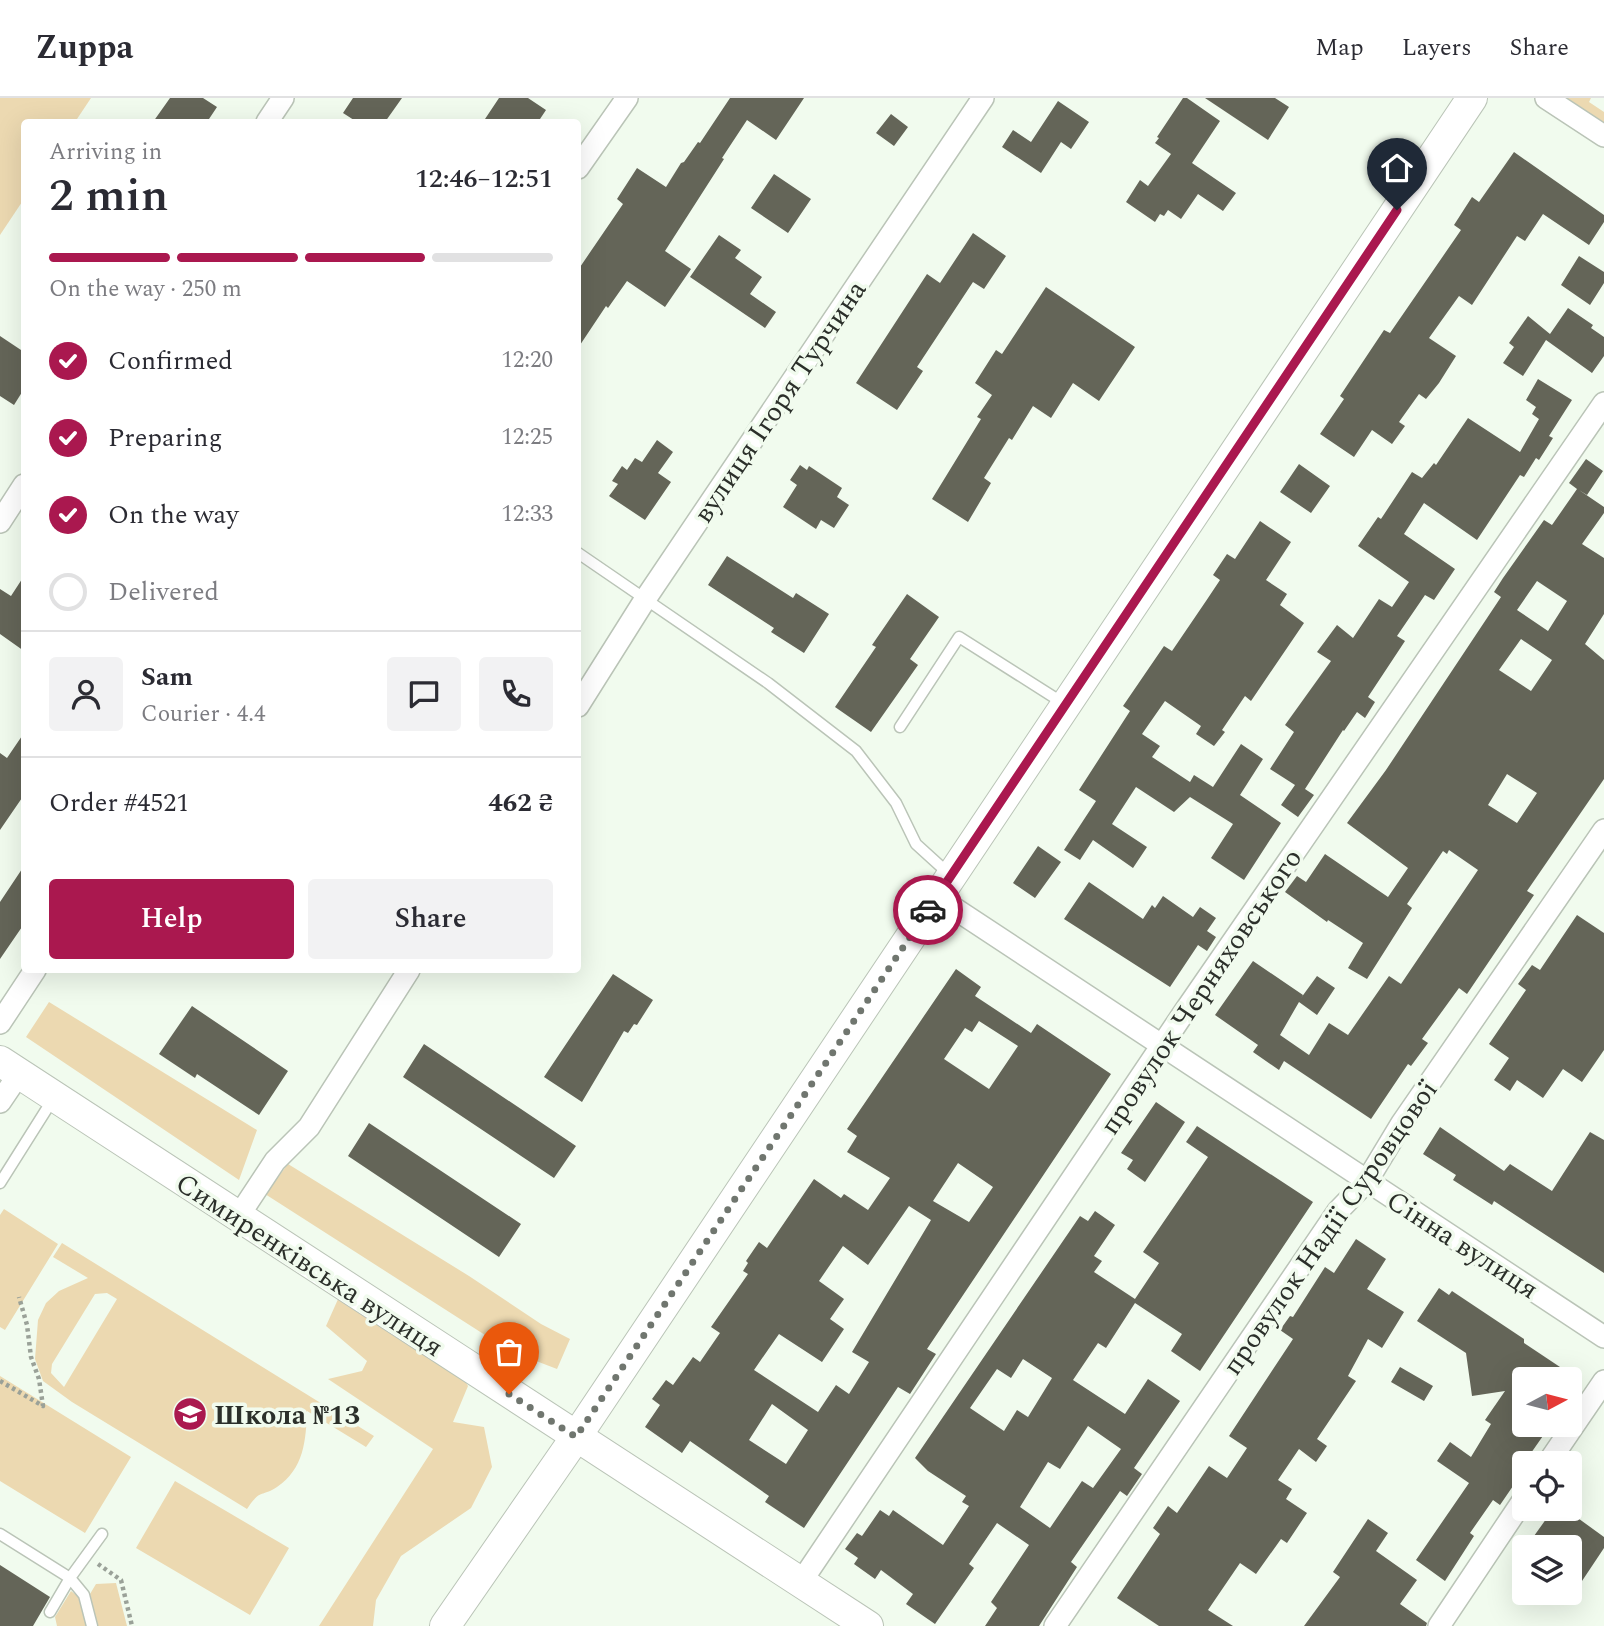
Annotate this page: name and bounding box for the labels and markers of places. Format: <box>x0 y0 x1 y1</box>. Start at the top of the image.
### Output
pin <box>1367 138 1427 210</box>
pin <box>479 1322 539 1394</box>
place label: Школа №13 <box>214 1394 360 1437</box>
school or university icon: Школа №13 <box>171 1395 209 1433</box>

